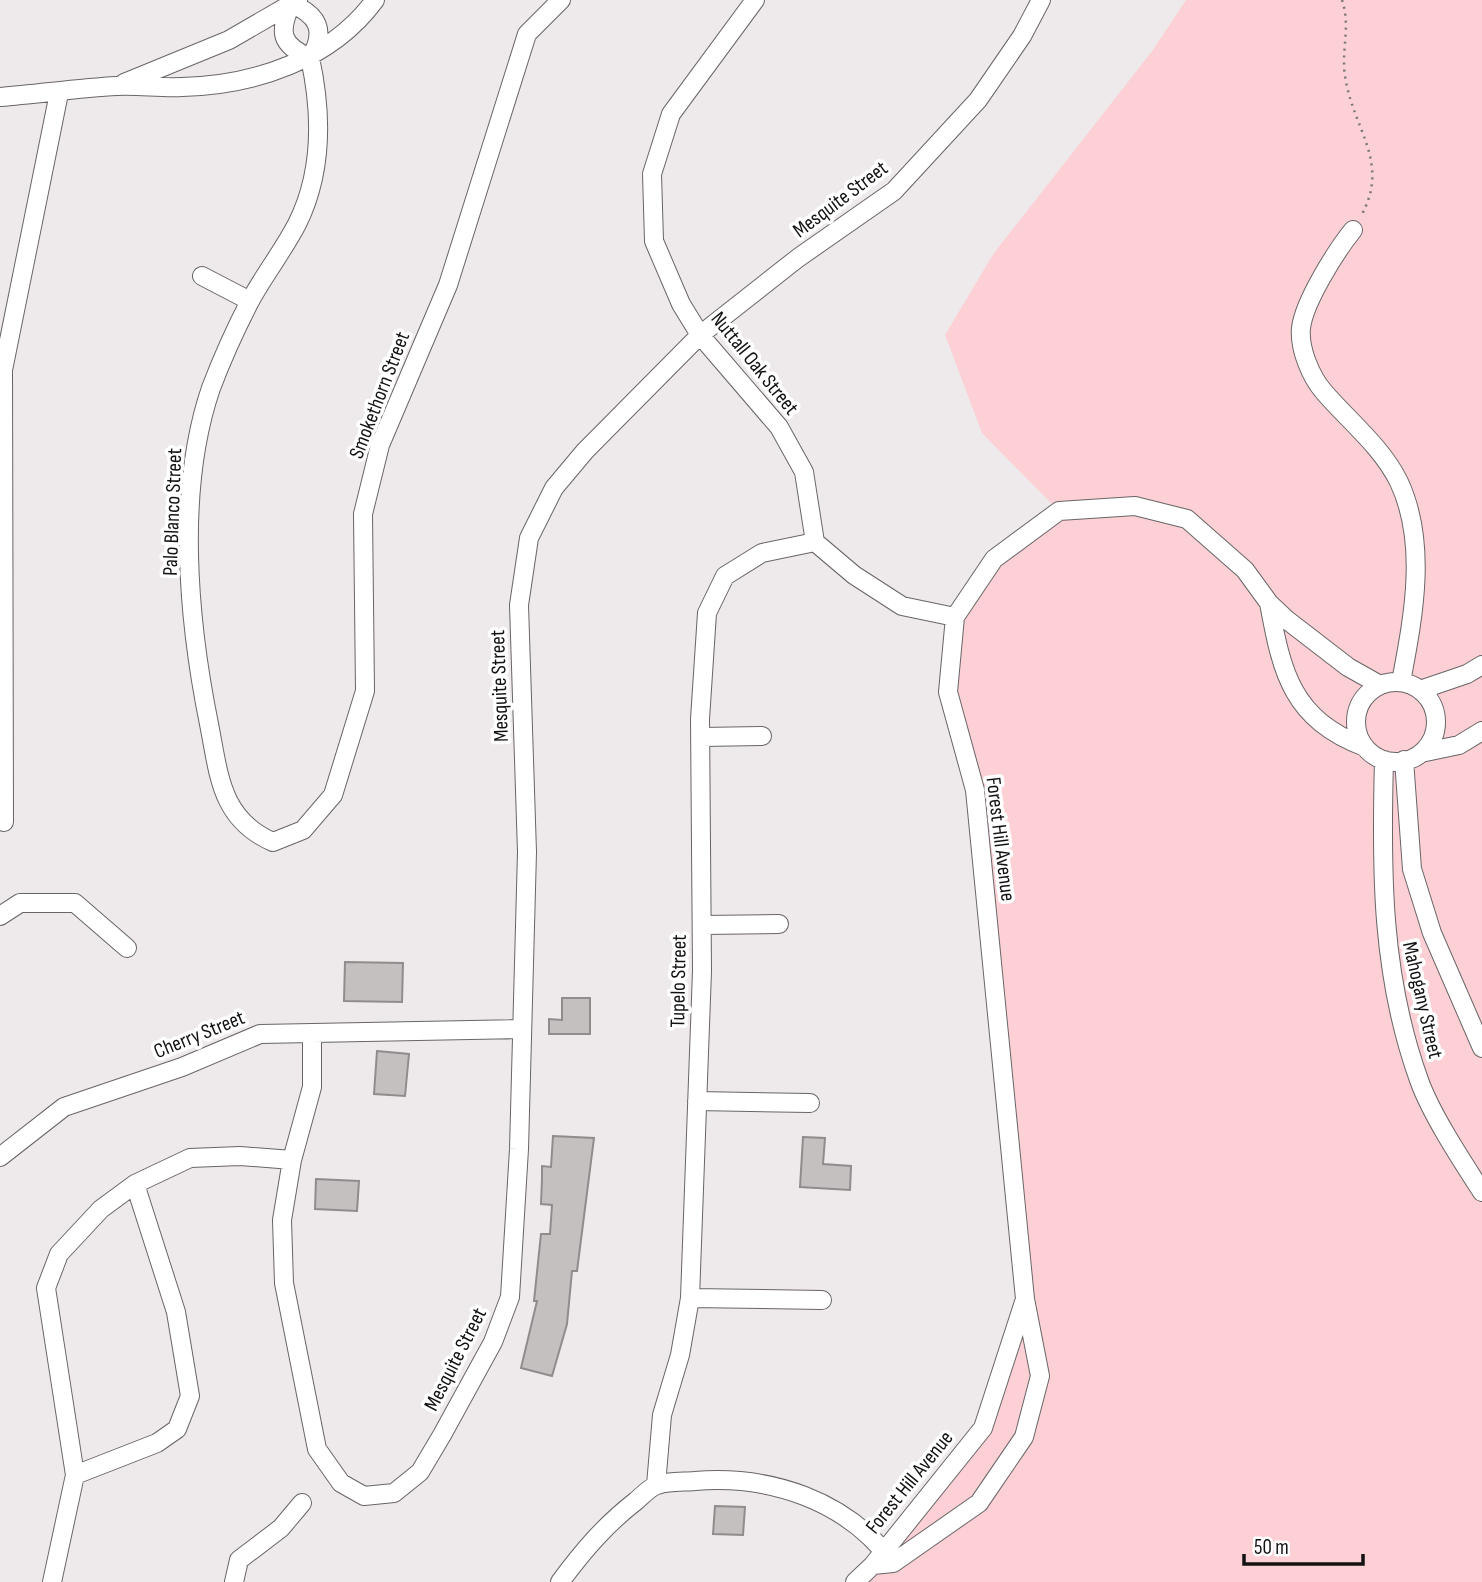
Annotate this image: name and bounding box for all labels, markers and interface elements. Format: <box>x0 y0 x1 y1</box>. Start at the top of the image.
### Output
street label: Mesquite Street <box>788 156 893 243</box>
street label: Nuttall Oak Street <box>705 307 804 420</box>
street label: Smokethorn Street <box>344 328 415 462</box>
street label: Palo Blanco Street <box>158 448 187 576</box>
street label: Mesquite Street <box>485 629 514 742</box>
street label: Forest Hill Avenue <box>980 776 1021 903</box>
street label: Tupelo Street <box>665 934 692 1028</box>
street label: Mahogany Street <box>1397 939 1448 1061</box>
street label: Cherry Street <box>150 1005 248 1064</box>
street label: Mesquite Street <box>419 1304 492 1415</box>
street label: Forest Hill Avenue <box>860 1426 958 1539</box>
scale bar <box>1244 1522 1363 1566</box>
text: 50 m <box>1254 1535 1289 1560</box>

